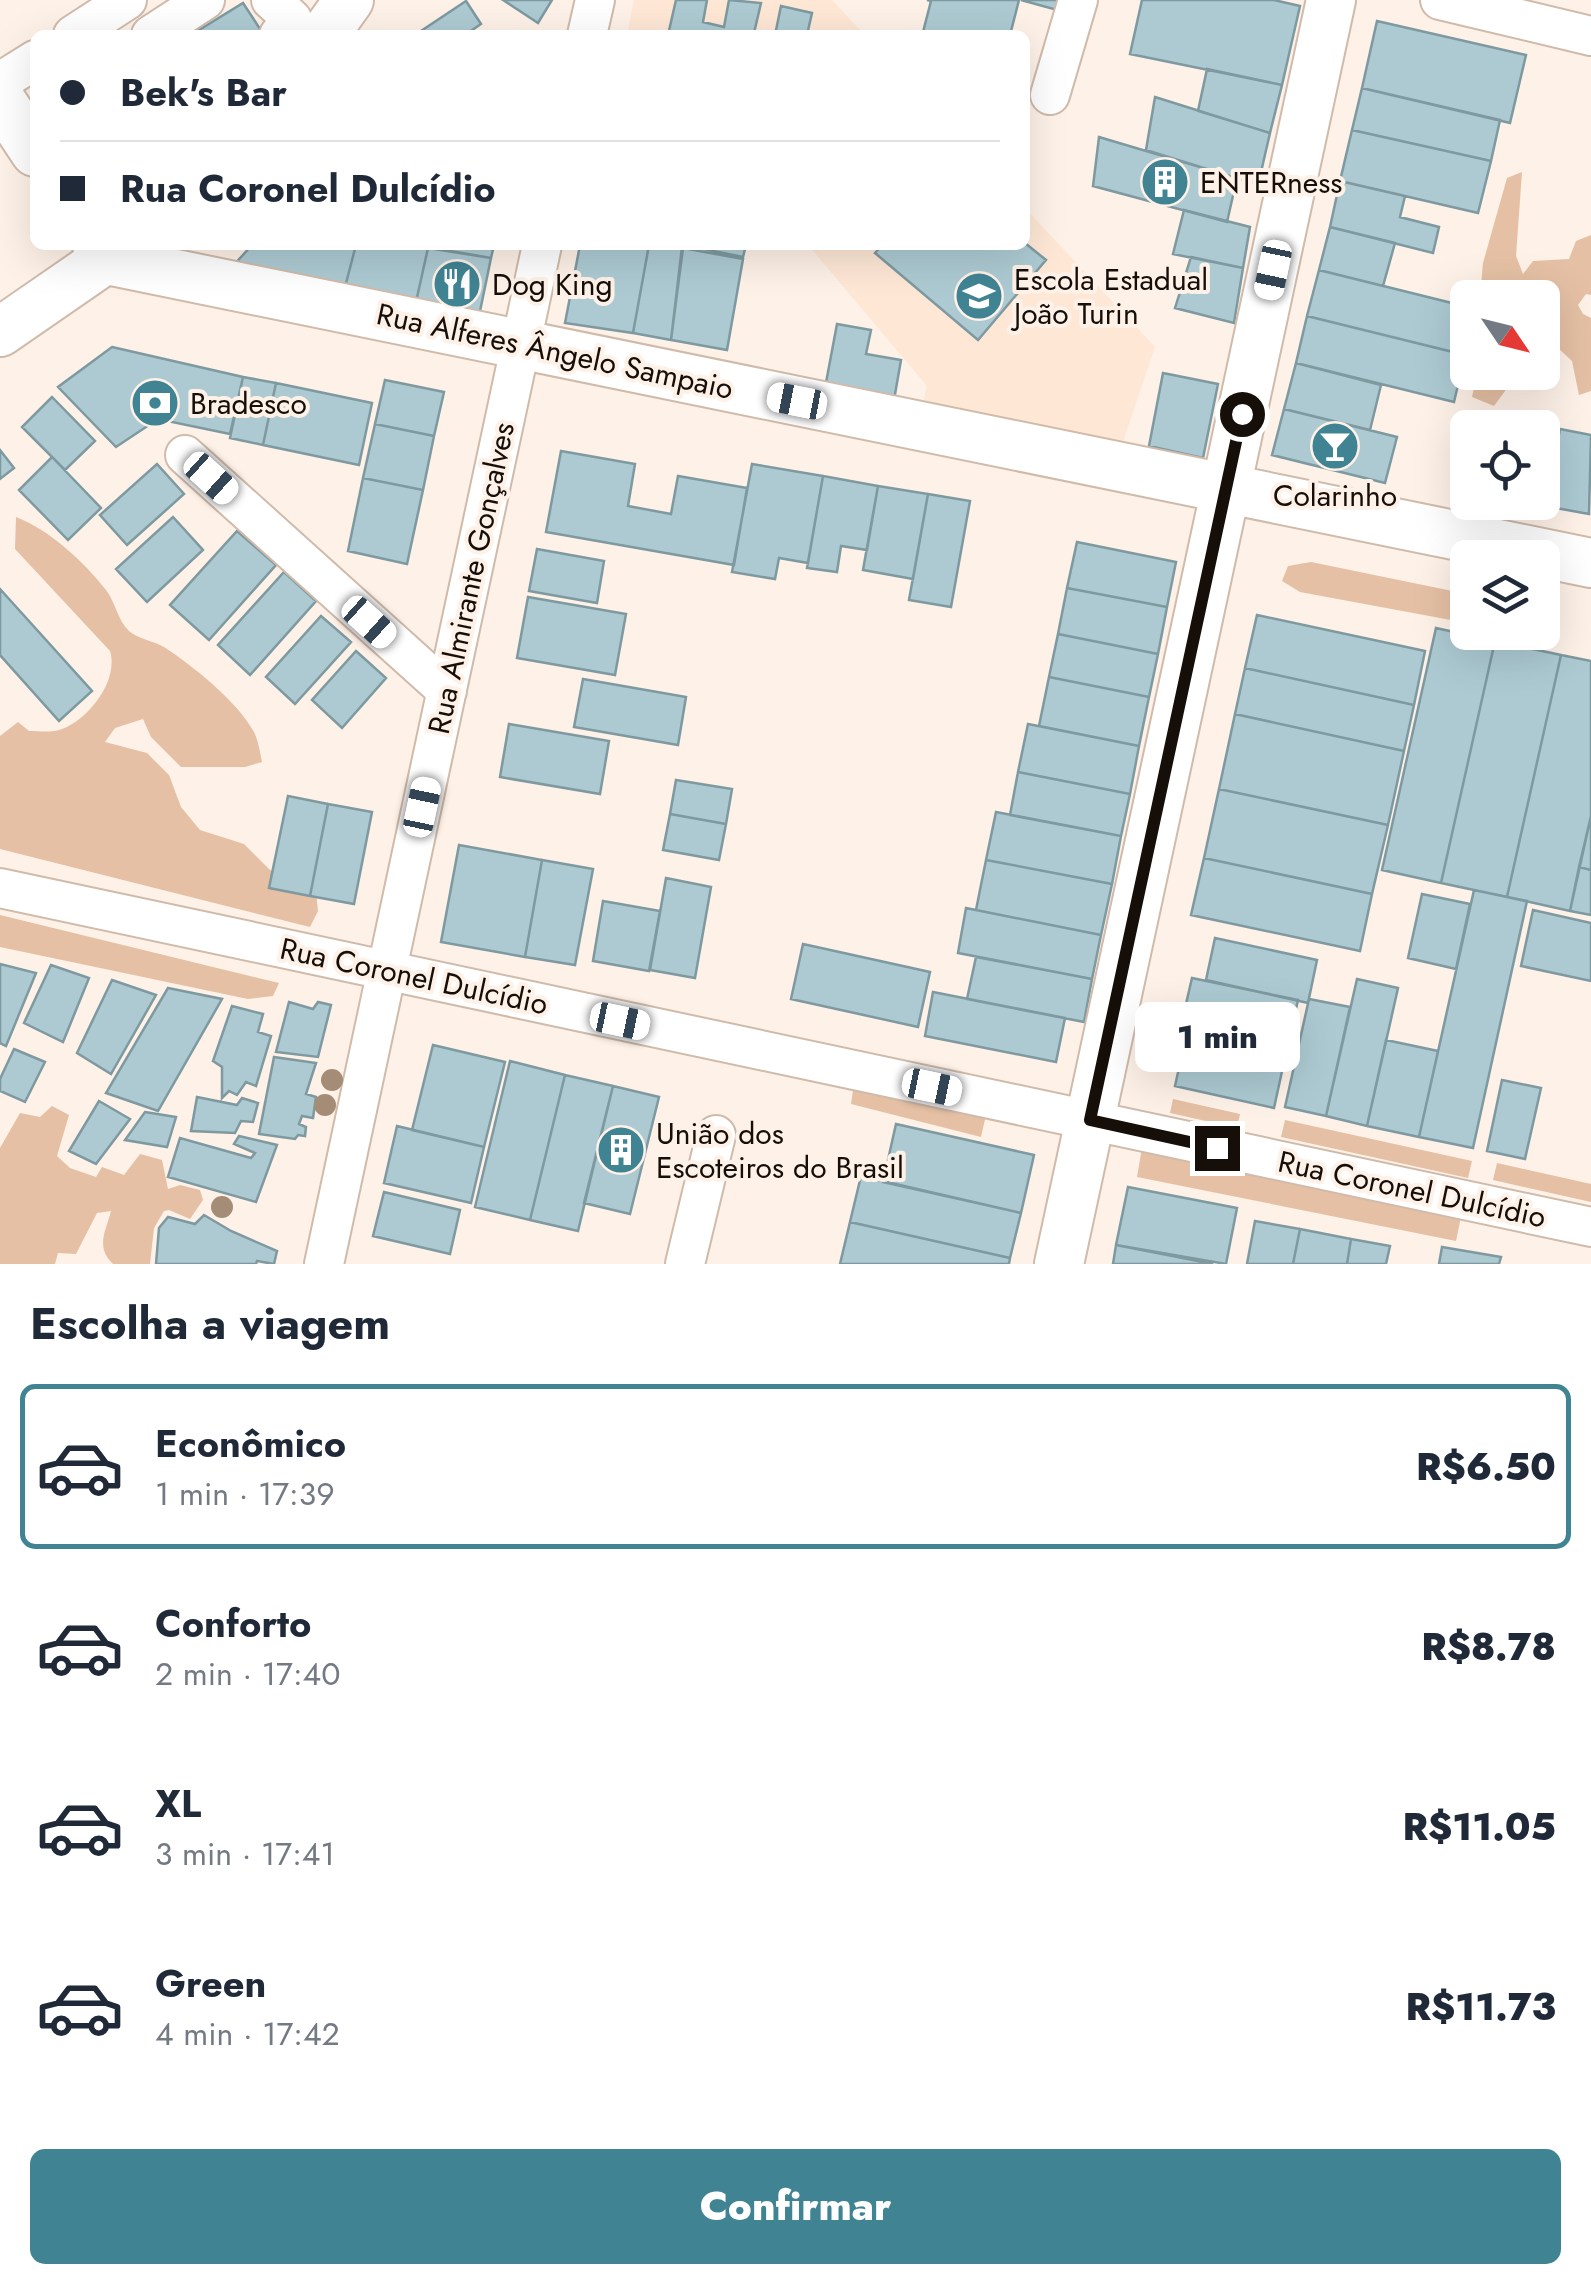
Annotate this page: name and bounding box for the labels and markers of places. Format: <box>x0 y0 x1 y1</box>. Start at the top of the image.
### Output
building icon: ENTERness <box>1139 156 1191 208</box>
place label: ENTERness <box>1200 161 1342 204</box>
restaurant icon: Dog King <box>431 258 483 310</box>
place label: Escola Estadual João Turin <box>1010 258 1208 335</box>
place label: Dog King <box>492 263 612 306</box>
school or university icon: Escola Estadual João Turin <box>953 270 1005 322</box>
bank icon: Bradesco <box>129 377 181 429</box>
place label: Bradesco <box>190 382 307 425</box>
bar icon: Colarinho <box>1309 420 1361 472</box>
place label: Colarinho <box>1273 474 1397 517</box>
place label: União dos Escoteiros do Brasil <box>656 1112 904 1189</box>
building icon: União dos Escoteiros do Brasil <box>595 1124 647 1176</box>

